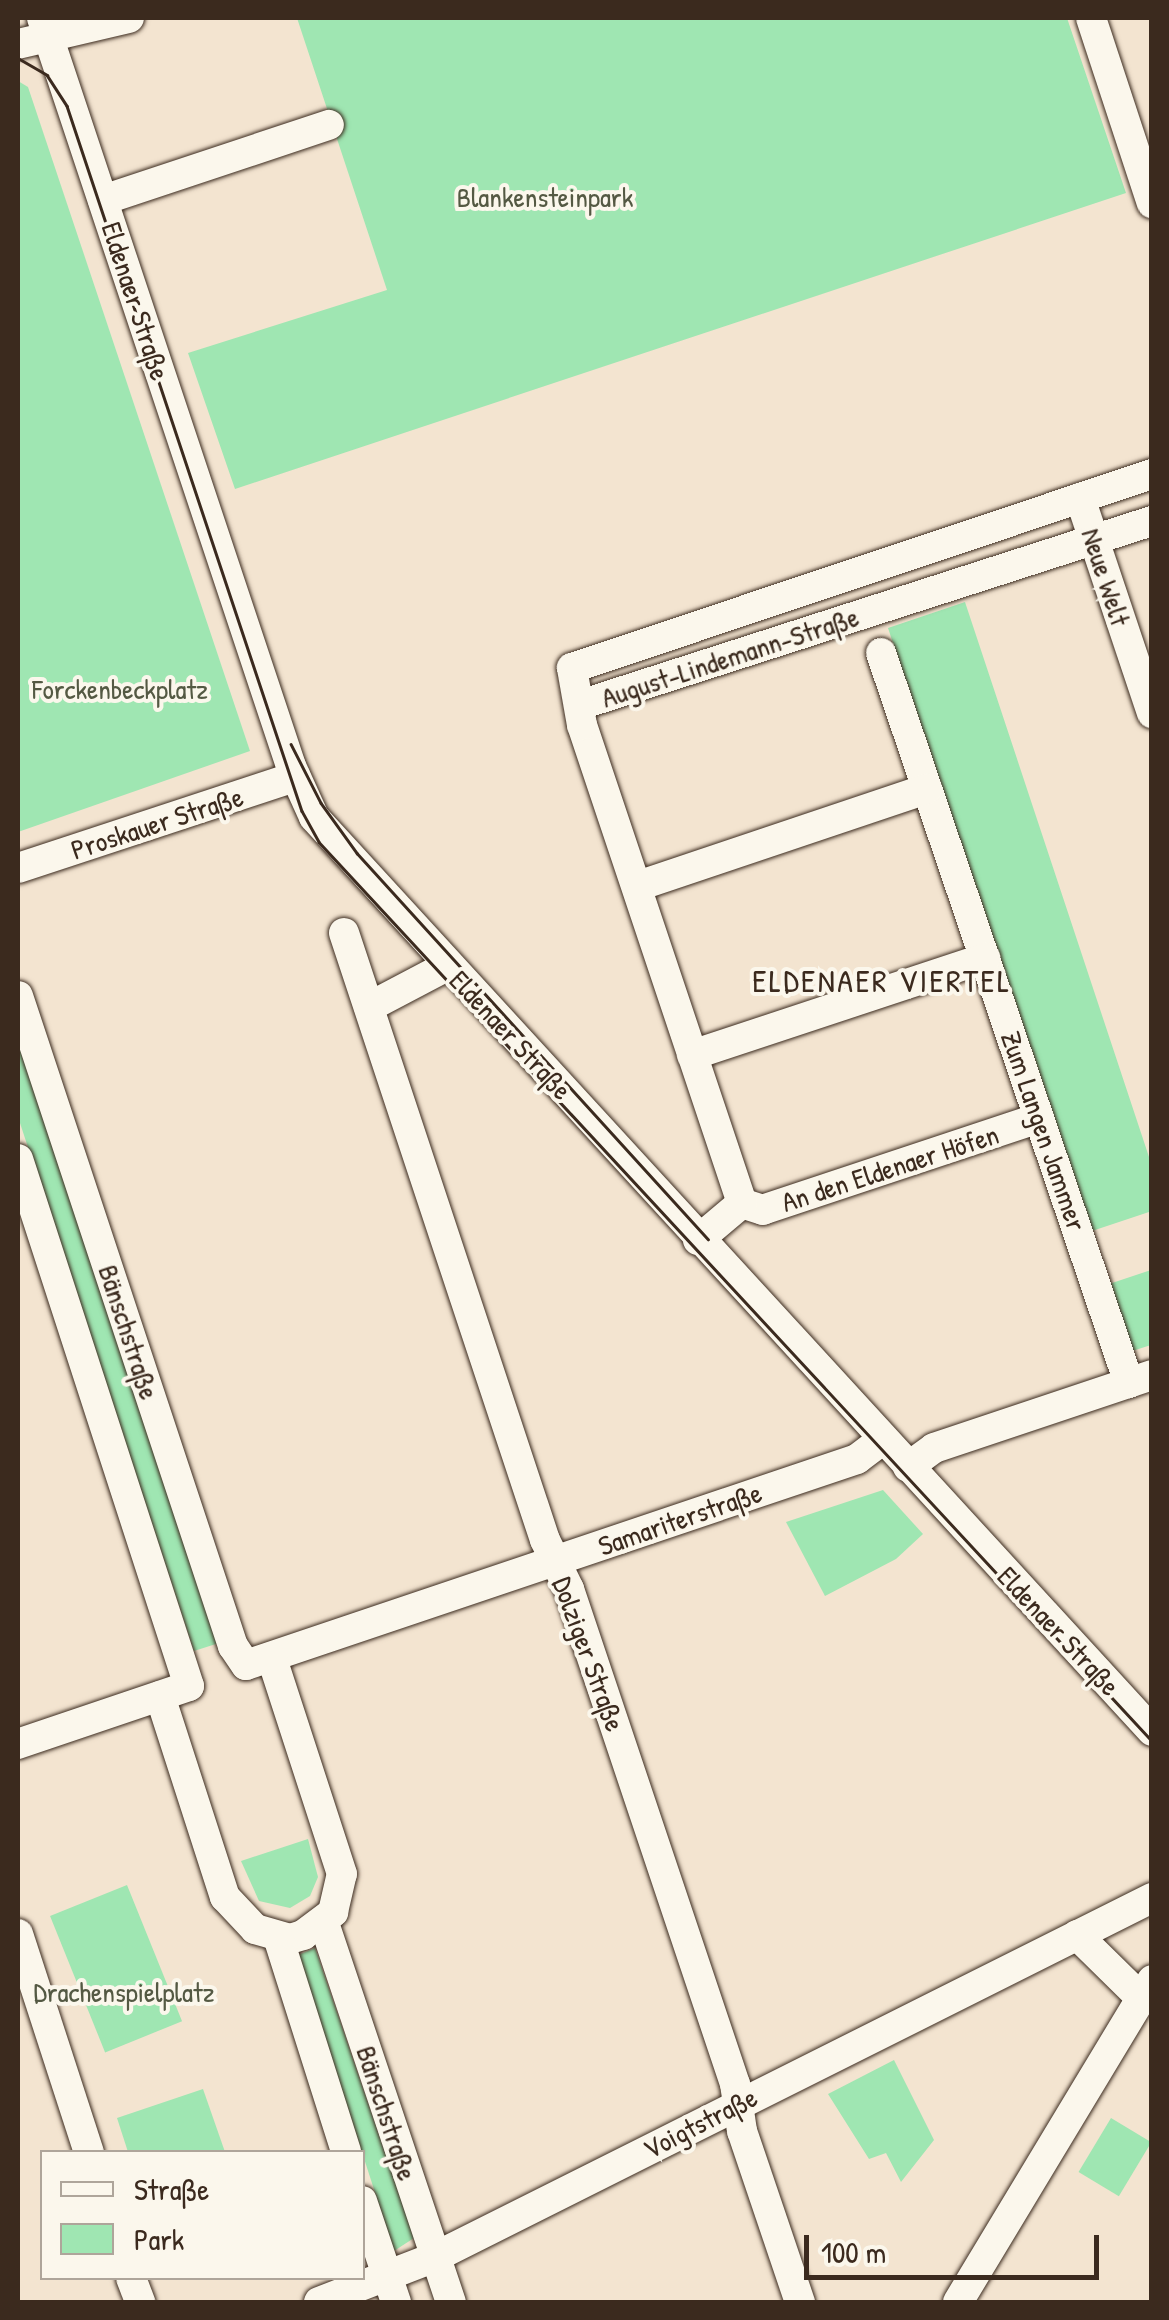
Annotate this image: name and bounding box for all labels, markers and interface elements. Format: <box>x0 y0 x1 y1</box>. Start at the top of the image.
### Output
park label: Blankensteinpark <box>457 180 633 214</box>
street label: Eldenaer Straße <box>95 218 177 384</box>
street label: Neue Welt <box>1075 524 1137 630</box>
street label: August-Lindemann-Straße <box>597 600 863 714</box>
park label: Forckenbeckplatz <box>32 672 208 706</box>
street label: Proskauer Straße <box>67 779 247 867</box>
district label: ELDENAER VIERTEL <box>752 962 1012 1000</box>
street label: Eldenaer Straße <box>443 964 579 1106</box>
street label: Zum Langen Jammer <box>994 1027 1094 1235</box>
street label: An den Eldenaer Höfen <box>777 1117 1003 1219</box>
street label: Bänschstraße <box>91 1261 167 1403</box>
street label: Samariterstraße <box>594 1475 766 1563</box>
street label: Eldenaer Straße <box>991 1560 1127 1702</box>
street label: Dolziger Straße <box>546 1572 632 1736</box>
park label: Drachenspielplatz <box>33 1975 215 2009</box>
street label: Bänschstraße <box>349 2042 425 2184</box>
street label: Voigtstraße <box>637 2080 763 2166</box>
legend <box>40 2150 365 2280</box>
text: Straße <box>134 2169 209 2209</box>
scale bar <box>809 2215 1104 2277</box>
text: Park <box>134 2219 184 2259</box>
text: 100 m <box>821 2232 886 2272</box>

